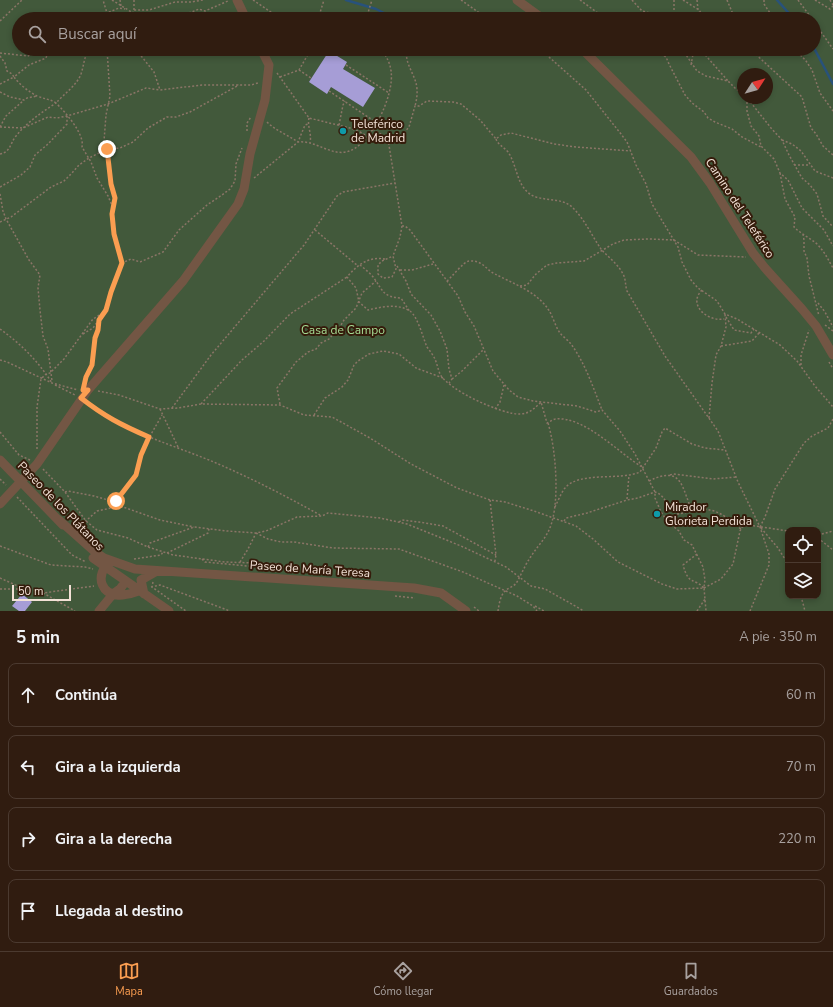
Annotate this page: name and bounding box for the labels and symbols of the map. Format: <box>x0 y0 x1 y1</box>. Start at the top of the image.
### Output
north arrow <box>737 68 773 104</box>
place label: Teleférico de Madrid <box>351 116 405 146</box>
marker: Teleférico de Madrid <box>338 126 348 136</box>
route end <box>98 140 116 158</box>
street label: Camino del Teleférico <box>702 155 778 261</box>
park label: Casa de Campo <box>301 322 385 338</box>
street label: Paseo de los Plátanos <box>14 458 108 554</box>
route start <box>107 492 125 510</box>
place label: Mirador Glorieta Perdida <box>665 499 752 529</box>
marker: Mirador Glorieta Perdida <box>652 509 662 519</box>
street label: Paseo de María Teresa <box>249 557 371 581</box>
scale bar <box>12 583 71 602</box>

